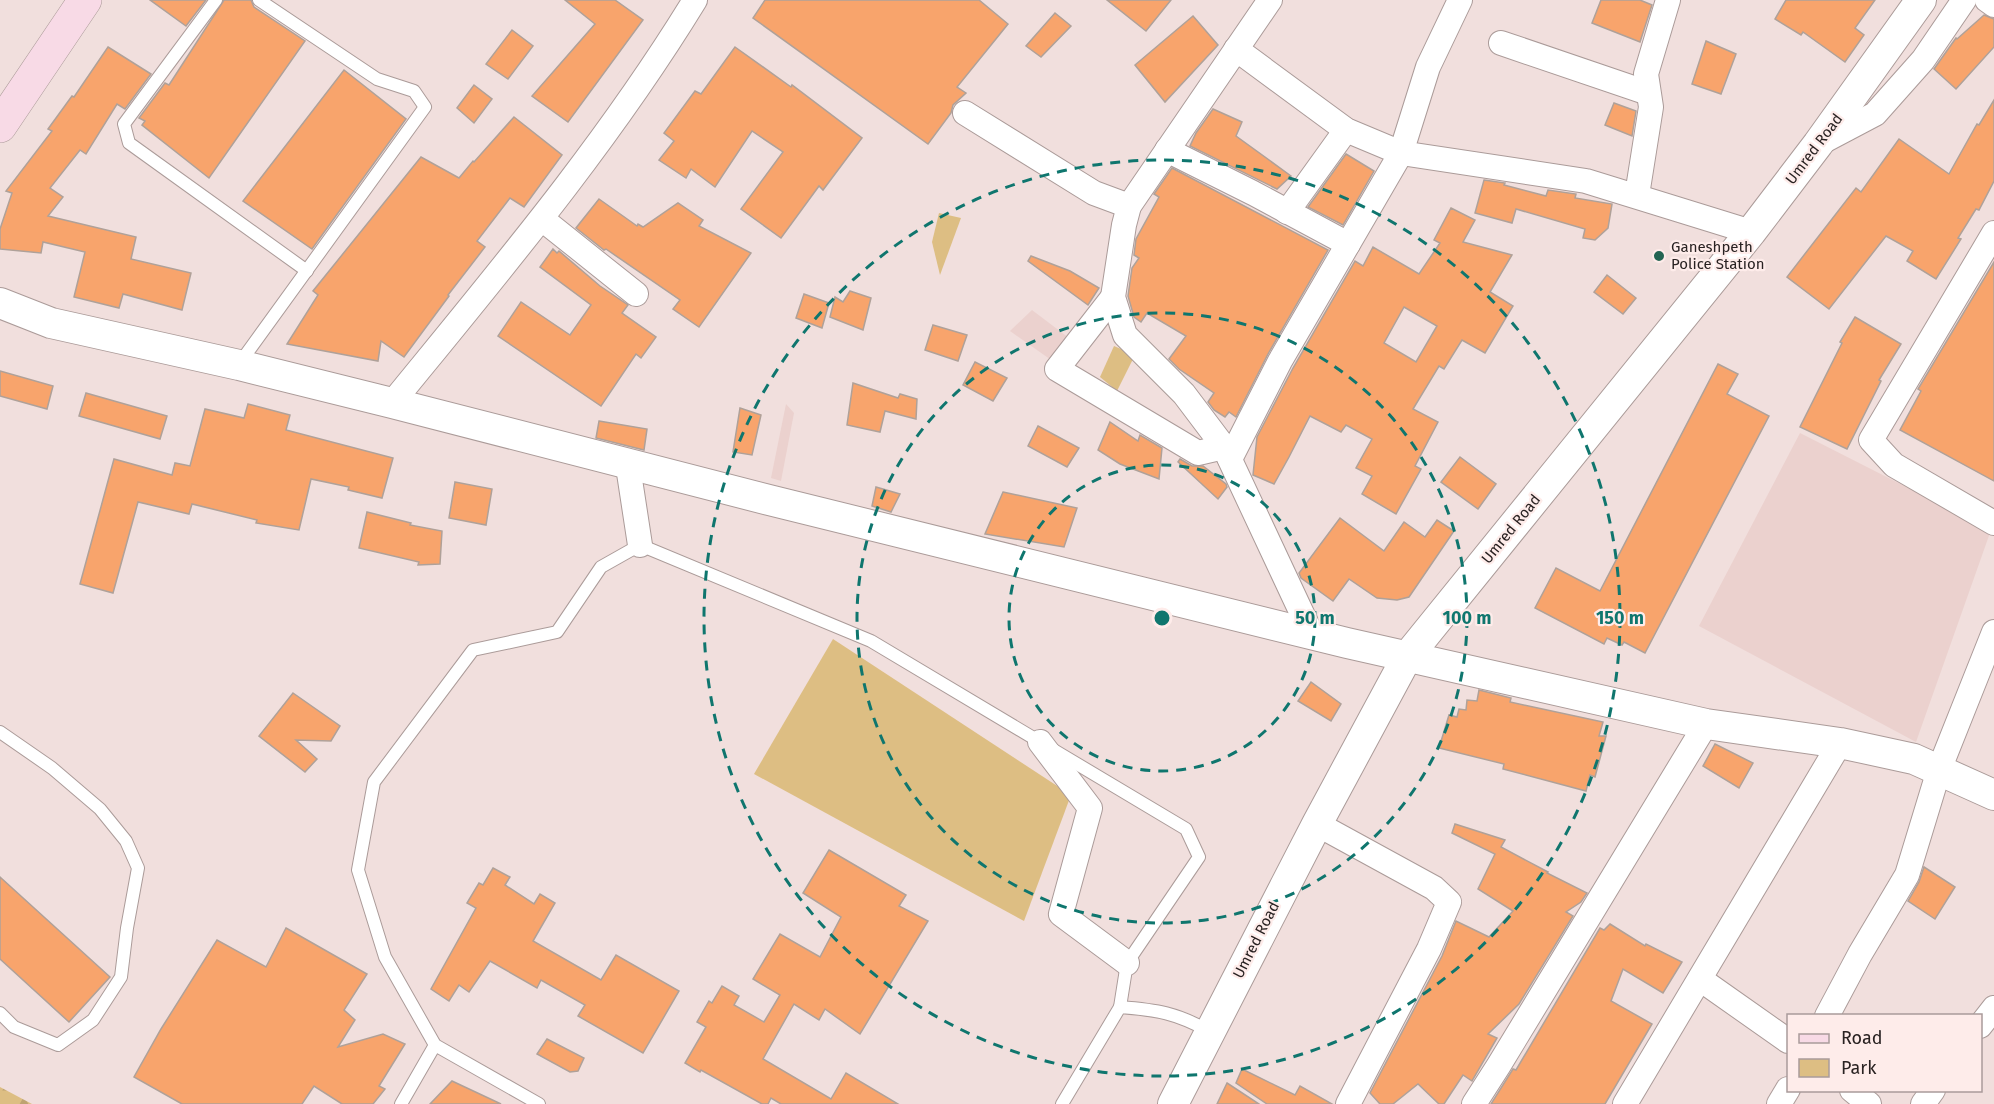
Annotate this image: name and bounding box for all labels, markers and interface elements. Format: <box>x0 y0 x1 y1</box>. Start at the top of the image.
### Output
street label: Umred Road <box>1782 110 1846 188</box>
place label: Ganeshpeth Police Station <box>1671 238 1765 273</box>
marker: Ganeshpeth Police Station <box>1652 249 1666 263</box>
street label: Umred Road <box>1478 491 1544 567</box>
text: 50 m <box>1295 607 1335 629</box>
text: 100 m <box>1443 607 1491 629</box>
text: 150 m <box>1596 607 1644 629</box>
centre of rings <box>1152 608 1172 628</box>
street label: Umred Road <box>1229 899 1283 981</box>
legend <box>1787 1014 1982 1092</box>
text: Road <box>1841 1027 1883 1049</box>
text: Park <box>1841 1057 1877 1079</box>

